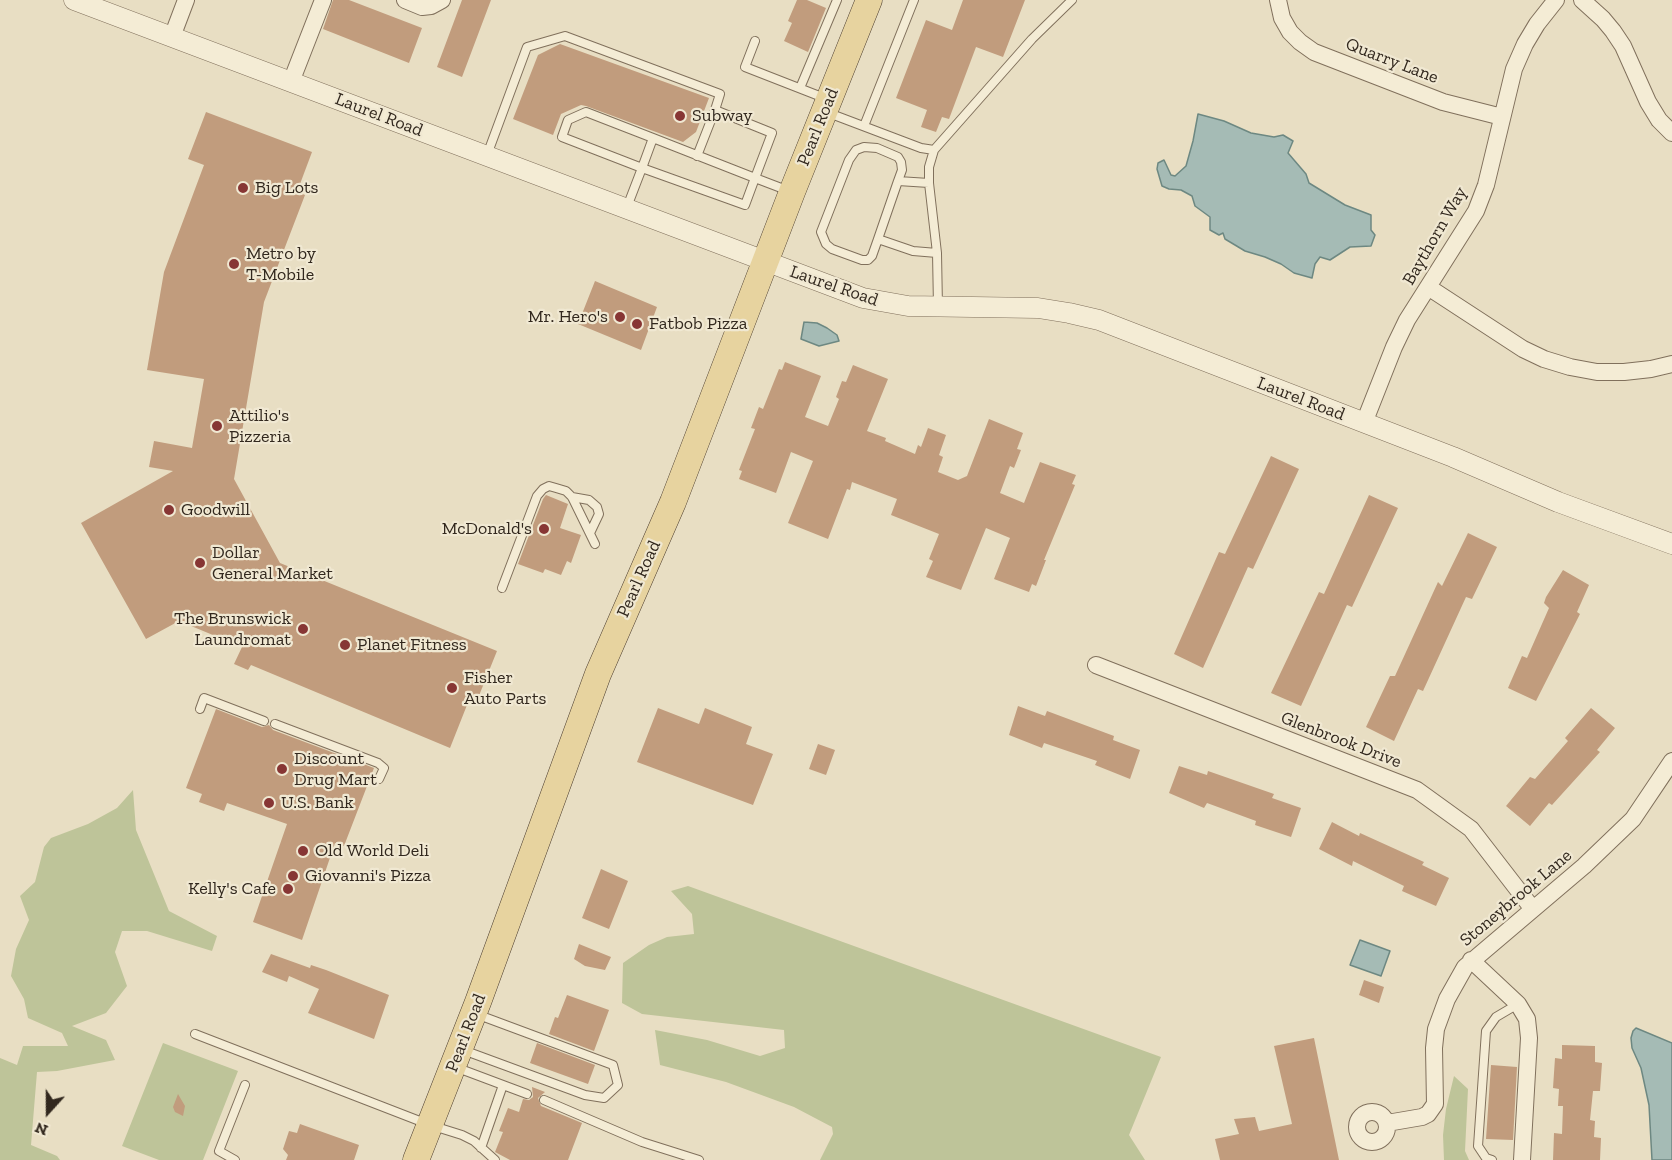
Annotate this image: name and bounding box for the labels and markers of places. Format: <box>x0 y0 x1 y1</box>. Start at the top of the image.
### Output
place label: Subway <box>692 105 752 127</box>
marker: Subway <box>673 109 687 123</box>
place label: Big Lots <box>255 177 318 199</box>
marker: Big Lots <box>236 181 250 195</box>
place label: Metro by T-Mobile <box>246 243 316 286</box>
marker: Metro by T-Mobile <box>227 257 241 271</box>
place label: Mr. Hero's <box>528 306 608 328</box>
marker: Mr. Hero's <box>613 310 627 324</box>
place label: Fatbob Pizza <box>649 313 747 335</box>
marker: Fatbob Pizza <box>630 317 644 331</box>
place label: Attilio's Pizzeria <box>229 405 291 448</box>
marker: Attilio's Pizzeria <box>210 419 224 433</box>
place label: Goodwill <box>181 499 250 521</box>
marker: Goodwill <box>162 503 176 517</box>
place label: McDonald's <box>442 518 532 540</box>
marker: McDonald's <box>537 522 551 536</box>
place label: Dollar General Market <box>212 542 333 584</box>
marker: Dollar General Market <box>193 556 207 570</box>
place label: The Brunswick Laundromat <box>174 608 291 650</box>
marker: The Brunswick Laundromat <box>296 622 310 636</box>
place label: Planet Fitness <box>357 634 467 656</box>
marker: Planet Fitness <box>338 638 352 652</box>
place label: Fisher Auto Parts <box>464 667 546 710</box>
marker: Fisher Auto Parts <box>445 681 459 695</box>
place label: Discount Drug Mart <box>294 748 377 790</box>
marker: Discount Drug Mart <box>275 762 289 776</box>
place label: U.S. Bank <box>281 792 354 814</box>
marker: U.S. Bank <box>262 796 276 810</box>
place label: Old World Deli <box>315 840 429 862</box>
marker: Old World Deli <box>296 844 310 858</box>
place label: Giovanni's Pizza <box>305 865 431 887</box>
marker: Giovanni's Pizza <box>286 869 300 883</box>
place label: Kelly's Cafe <box>188 878 276 900</box>
marker: Kelly's Cafe <box>281 882 295 896</box>

